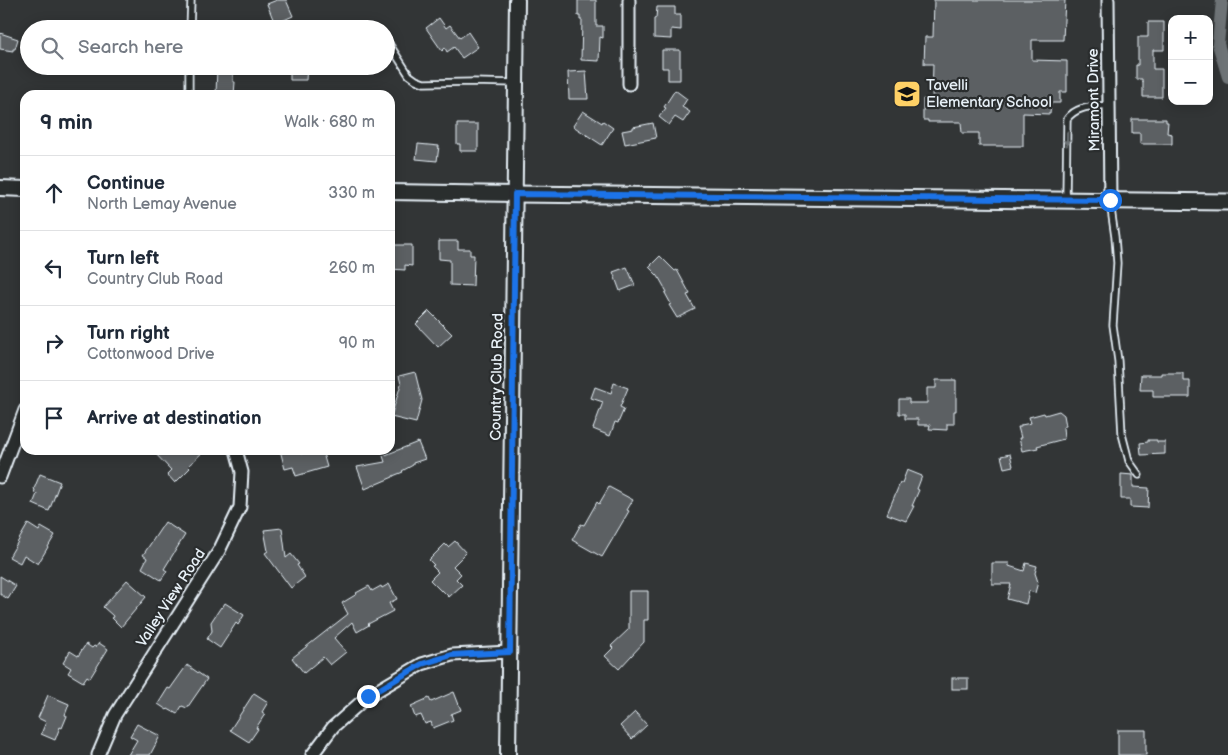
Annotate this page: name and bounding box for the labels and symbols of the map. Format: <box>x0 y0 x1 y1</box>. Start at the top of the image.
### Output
street label: Miramont Drive <box>1084 48 1104 152</box>
place label: Tavelli Elementary School <box>926 76 1052 112</box>
school or university icon: Tavelli Elementary School <box>892 79 922 109</box>
one-way arrow <box>1063 131 1071 147</box>
route start <box>1099 189 1122 212</box>
street label: Country Club Road <box>486 313 508 441</box>
street label: Valley View Road <box>132 545 210 651</box>
route end <box>357 685 380 708</box>

